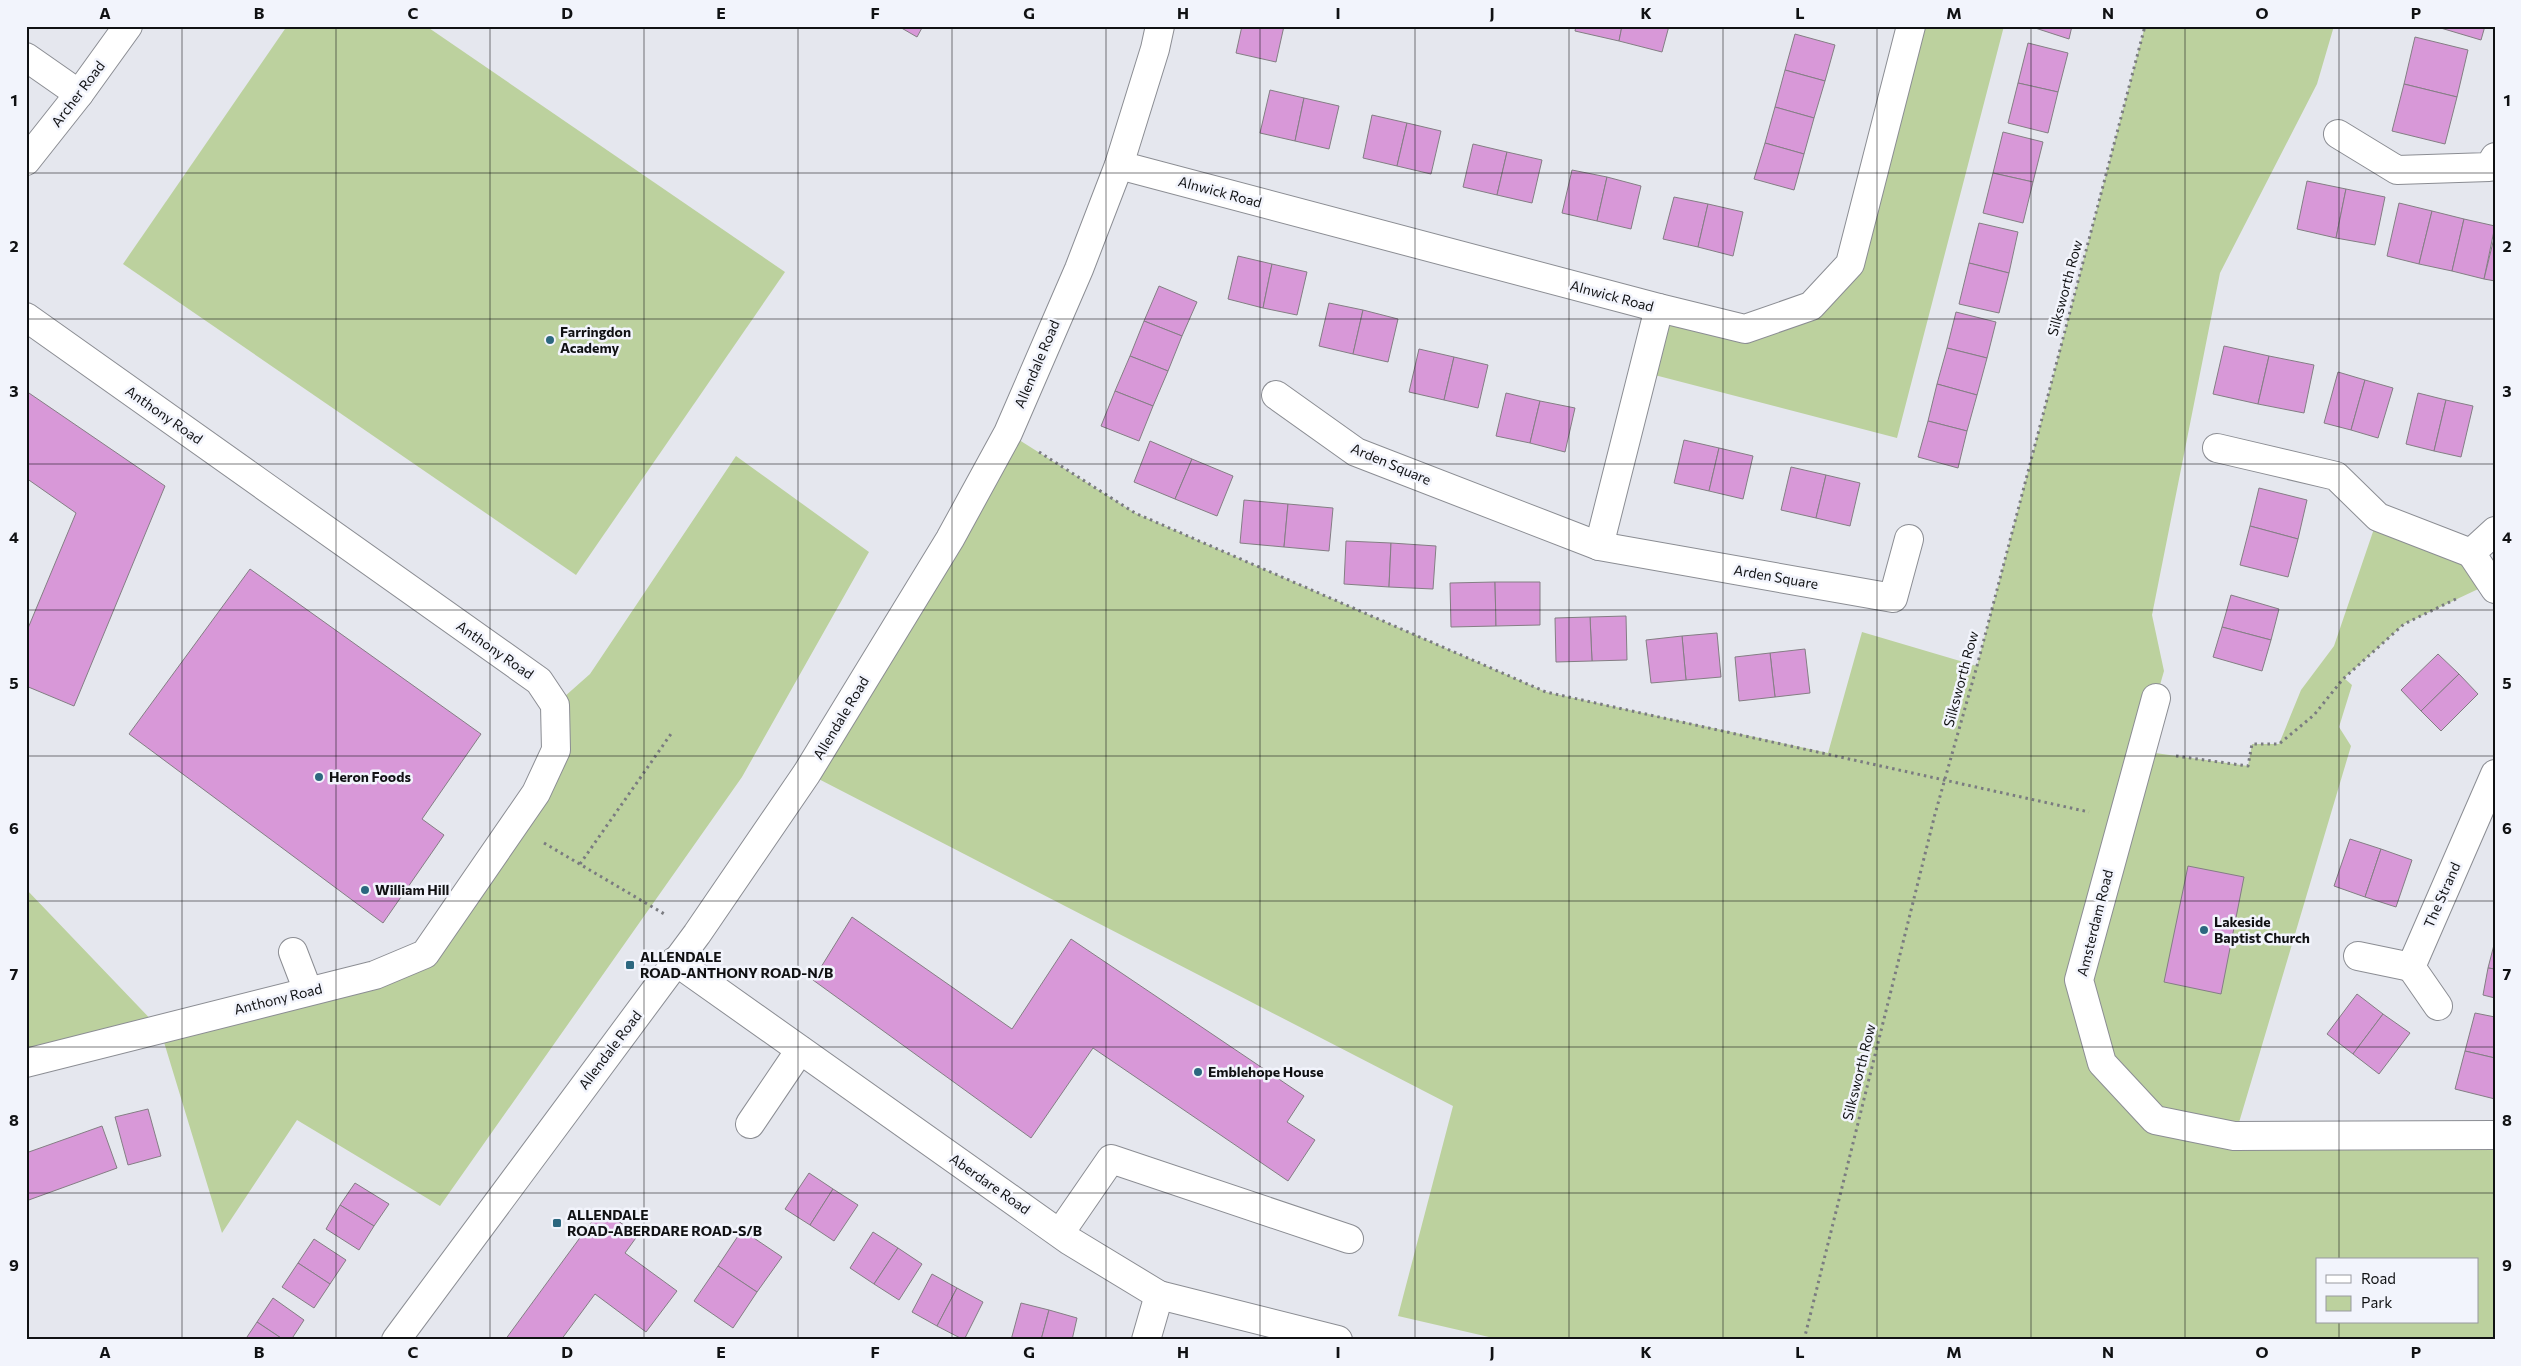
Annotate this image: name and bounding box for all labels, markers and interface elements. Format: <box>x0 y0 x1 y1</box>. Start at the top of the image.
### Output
text: A <box>99 3 111 22</box>
text: B <box>254 3 265 22</box>
text: C <box>408 3 419 22</box>
text: D <box>561 3 573 22</box>
text: E <box>716 3 726 22</box>
text: F <box>870 3 880 22</box>
text: G <box>1023 3 1035 22</box>
text: H <box>1177 3 1189 22</box>
text: I <box>1335 3 1341 22</box>
text: J <box>1489 3 1495 22</box>
text: K <box>1640 3 1652 22</box>
text: L <box>1795 3 1805 22</box>
text: M <box>1946 3 1962 22</box>
text: N <box>2102 3 2114 22</box>
text: O <box>2255 3 2269 22</box>
text: P <box>2411 3 2421 22</box>
street label: Archer Road <box>47 57 108 130</box>
text: 1 <box>10 90 18 109</box>
text: 1 <box>2503 90 2511 109</box>
street label: Alnwick Road <box>1177 172 1264 211</box>
text: 2 <box>9 236 19 255</box>
text: 2 <box>2502 236 2512 255</box>
street label: Silksworth Row <box>2044 238 2086 338</box>
street label: Alnwick Road <box>1569 276 1656 315</box>
street label: Allendale Road <box>1010 317 1063 410</box>
place label: Farringdon Academy <box>560 323 631 356</box>
marker: Farringdon Academy <box>544 334 556 346</box>
text: 3 <box>9 381 19 400</box>
text: 3 <box>2502 381 2512 400</box>
street label: Anthony Road <box>122 382 206 447</box>
street label: Arden Square <box>1349 439 1434 488</box>
text: 4 <box>9 527 19 546</box>
text: 4 <box>2502 527 2512 546</box>
street label: Arden Square <box>1733 561 1820 592</box>
street label: Anthony Road <box>453 617 537 682</box>
street label: Silksworth Row <box>1940 629 1982 729</box>
text: 5 <box>9 673 19 692</box>
street label: Allendale Road <box>809 673 872 762</box>
text: 5 <box>2502 673 2512 692</box>
place label: Heron Foods <box>329 768 411 785</box>
marker: Heron Foods <box>313 771 325 783</box>
text: 6 <box>9 818 19 837</box>
text: 6 <box>2502 818 2512 837</box>
street label: The Strand <box>2420 859 2463 930</box>
street label: Amsterdam Road <box>2073 868 2116 978</box>
place label: William Hill <box>375 881 449 898</box>
marker: William Hill <box>359 884 371 896</box>
place label: Lakeside Baptist Church <box>2214 913 2310 946</box>
marker: Lakeside Baptist Church <box>2198 924 2210 936</box>
place label: ALLENDALE ROAD-ANTHONY ROAD-N/B <box>640 948 833 981</box>
marker: ALLENDALE ROAD-ANTHONY ROAD-N/B <box>624 959 636 971</box>
text: 7 <box>10 964 19 983</box>
text: 7 <box>2503 964 2512 983</box>
street label: Anthony Road <box>232 979 324 1018</box>
street label: Allendale Road <box>575 1007 645 1092</box>
street label: Silksworth Row <box>1838 1022 1879 1122</box>
place label: Emblehope House <box>1208 1063 1324 1080</box>
marker: Emblehope House <box>1192 1066 1204 1078</box>
text: 8 <box>9 1110 19 1129</box>
text: 8 <box>2502 1110 2512 1129</box>
street label: Aberdare Road <box>947 1150 1034 1218</box>
place label: ALLENDALE ROAD-ABERDARE ROAD-S/B <box>567 1206 762 1239</box>
marker: ALLENDALE ROAD-ABERDARE ROAD-S/B <box>551 1217 563 1229</box>
text: 9 <box>9 1255 19 1274</box>
text: 9 <box>2502 1255 2512 1274</box>
legend <box>2316 1258 2478 1324</box>
text: Road <box>2361 1269 2396 1287</box>
text: Park <box>2361 1293 2392 1311</box>
text: A <box>99 1342 111 1361</box>
text: B <box>254 1342 265 1361</box>
text: C <box>408 1342 419 1361</box>
text: D <box>561 1342 573 1361</box>
text: E <box>716 1342 726 1361</box>
text: F <box>870 1342 880 1361</box>
text: G <box>1023 1342 1035 1361</box>
text: H <box>1177 1342 1189 1361</box>
text: I <box>1335 1342 1341 1361</box>
text: J <box>1489 1342 1495 1361</box>
text: K <box>1640 1342 1652 1361</box>
text: L <box>1795 1342 1805 1361</box>
text: M <box>1946 1342 1962 1361</box>
text: N <box>2102 1342 2114 1361</box>
text: O <box>2255 1342 2269 1361</box>
text: P <box>2411 1342 2421 1361</box>

